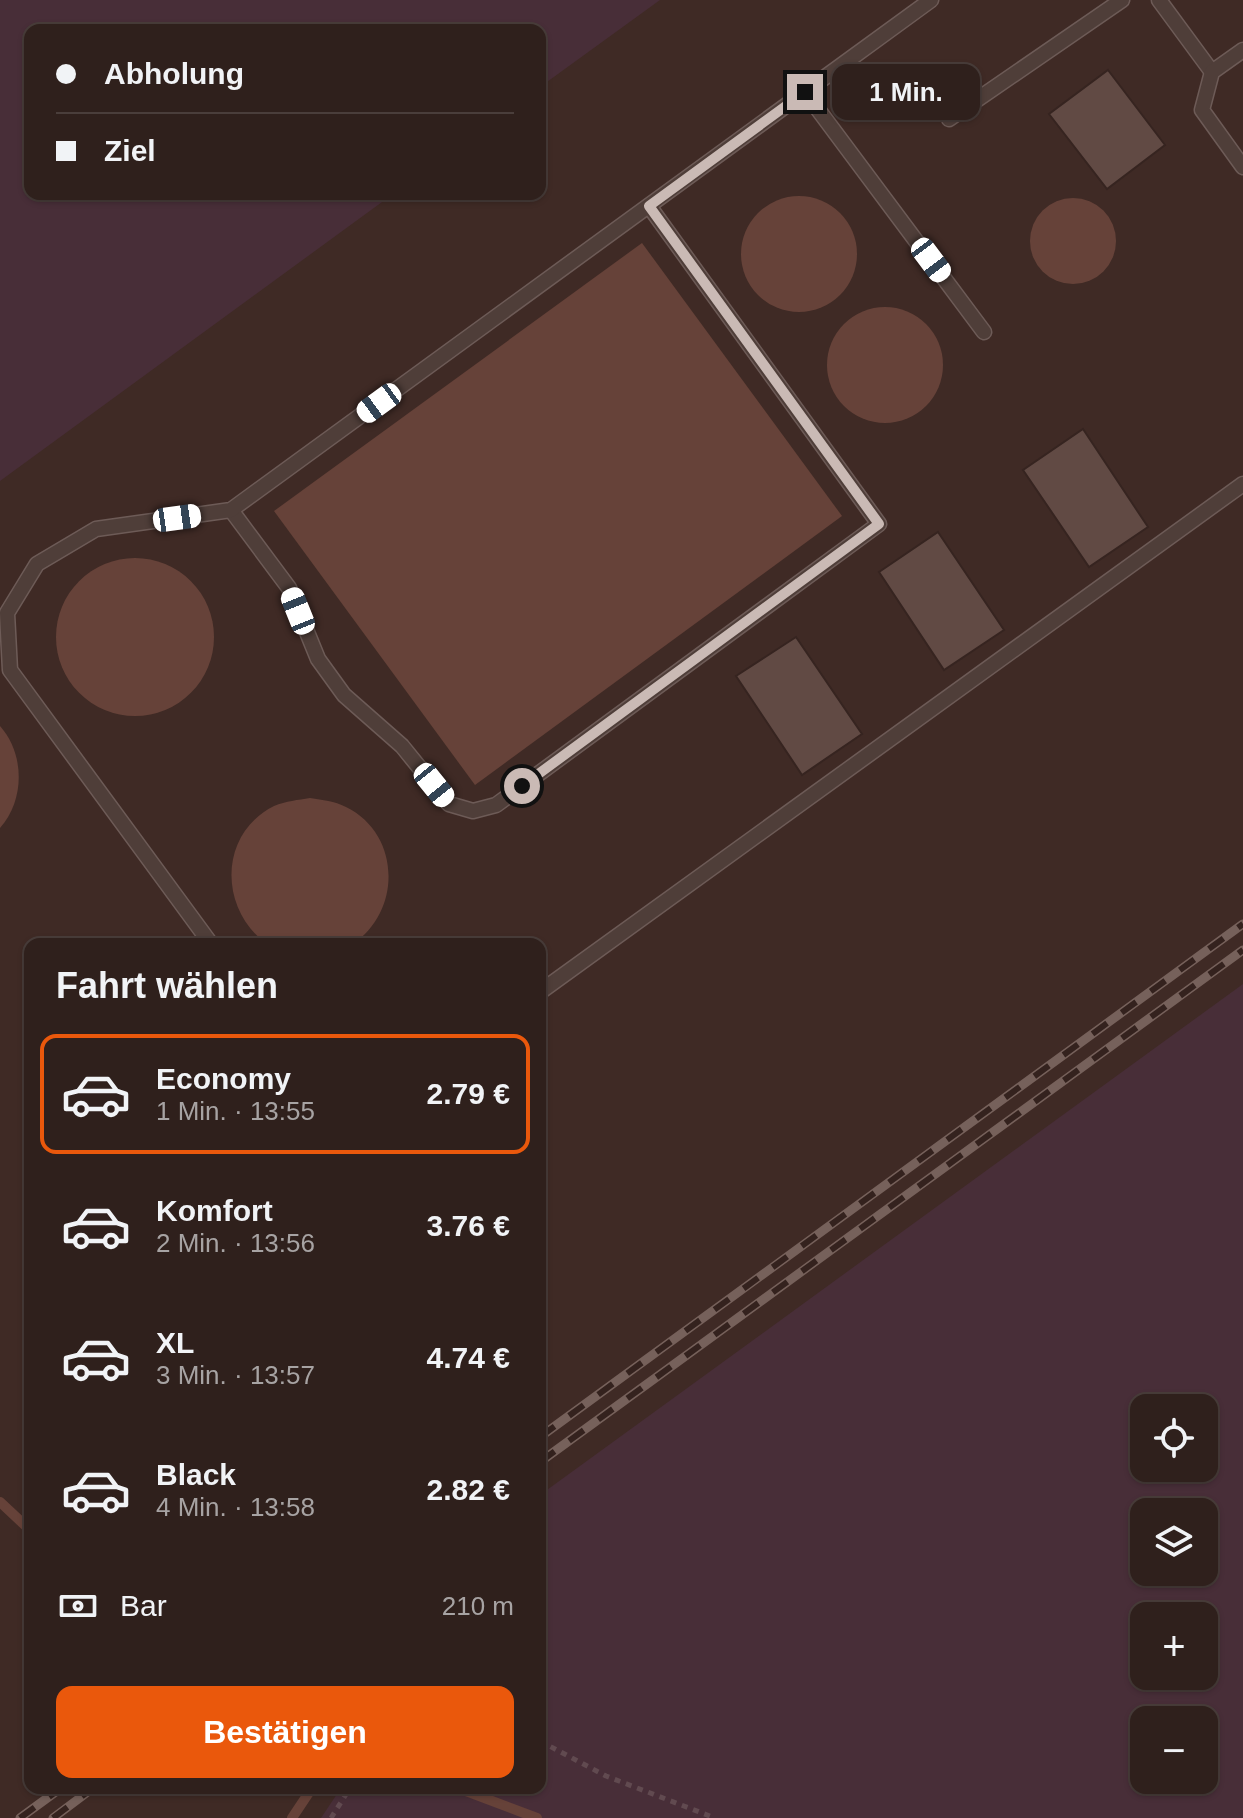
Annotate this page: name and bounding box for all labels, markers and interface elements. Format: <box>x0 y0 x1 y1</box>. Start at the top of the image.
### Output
text: Abholung <box>104 57 244 90</box>
callout: 1 Min. <box>833 64 981 120</box>
route end <box>787 74 823 110</box>
text: 1 Min. <box>869 77 943 107</box>
text: Ziel <box>104 134 156 167</box>
car <box>907 234 955 286</box>
car <box>353 379 405 427</box>
car <box>152 503 202 533</box>
car <box>278 584 318 638</box>
car <box>410 759 458 811</box>
route start <box>504 768 540 804</box>
text: Fahrt wählen <box>56 965 278 1006</box>
icon: car <box>60 1058 132 1130</box>
text: Economy <box>156 1062 291 1095</box>
text: 2.79 € <box>427 1077 510 1110</box>
text: 1 Min. · 13:55 <box>156 1096 315 1126</box>
icon: car <box>60 1190 132 1262</box>
text: Komfort <box>156 1194 273 1227</box>
text: 3.76 € <box>427 1209 510 1242</box>
text: 2 Min. · 13:56 <box>156 1228 315 1258</box>
icon: car <box>60 1322 132 1394</box>
text: XL <box>156 1326 194 1359</box>
text: 4.74 € <box>427 1341 510 1374</box>
text: 3 Min. · 13:57 <box>156 1360 315 1390</box>
map controls <box>1130 1394 1218 1794</box>
button: locate <box>1130 1394 1218 1482</box>
icon: car <box>60 1454 132 1526</box>
text: Black <box>156 1458 236 1491</box>
text: 2.82 € <box>427 1473 510 1506</box>
text: 4 Min. · 13:58 <box>156 1492 315 1522</box>
button: layers <box>1130 1498 1218 1586</box>
icon: cash <box>56 1584 100 1628</box>
text: Bar <box>120 1589 167 1622</box>
text: 210 m <box>442 1591 514 1621</box>
button: + <box>1130 1602 1218 1690</box>
button: Bestätigen <box>56 1686 514 1778</box>
button: − <box>1130 1706 1218 1794</box>

